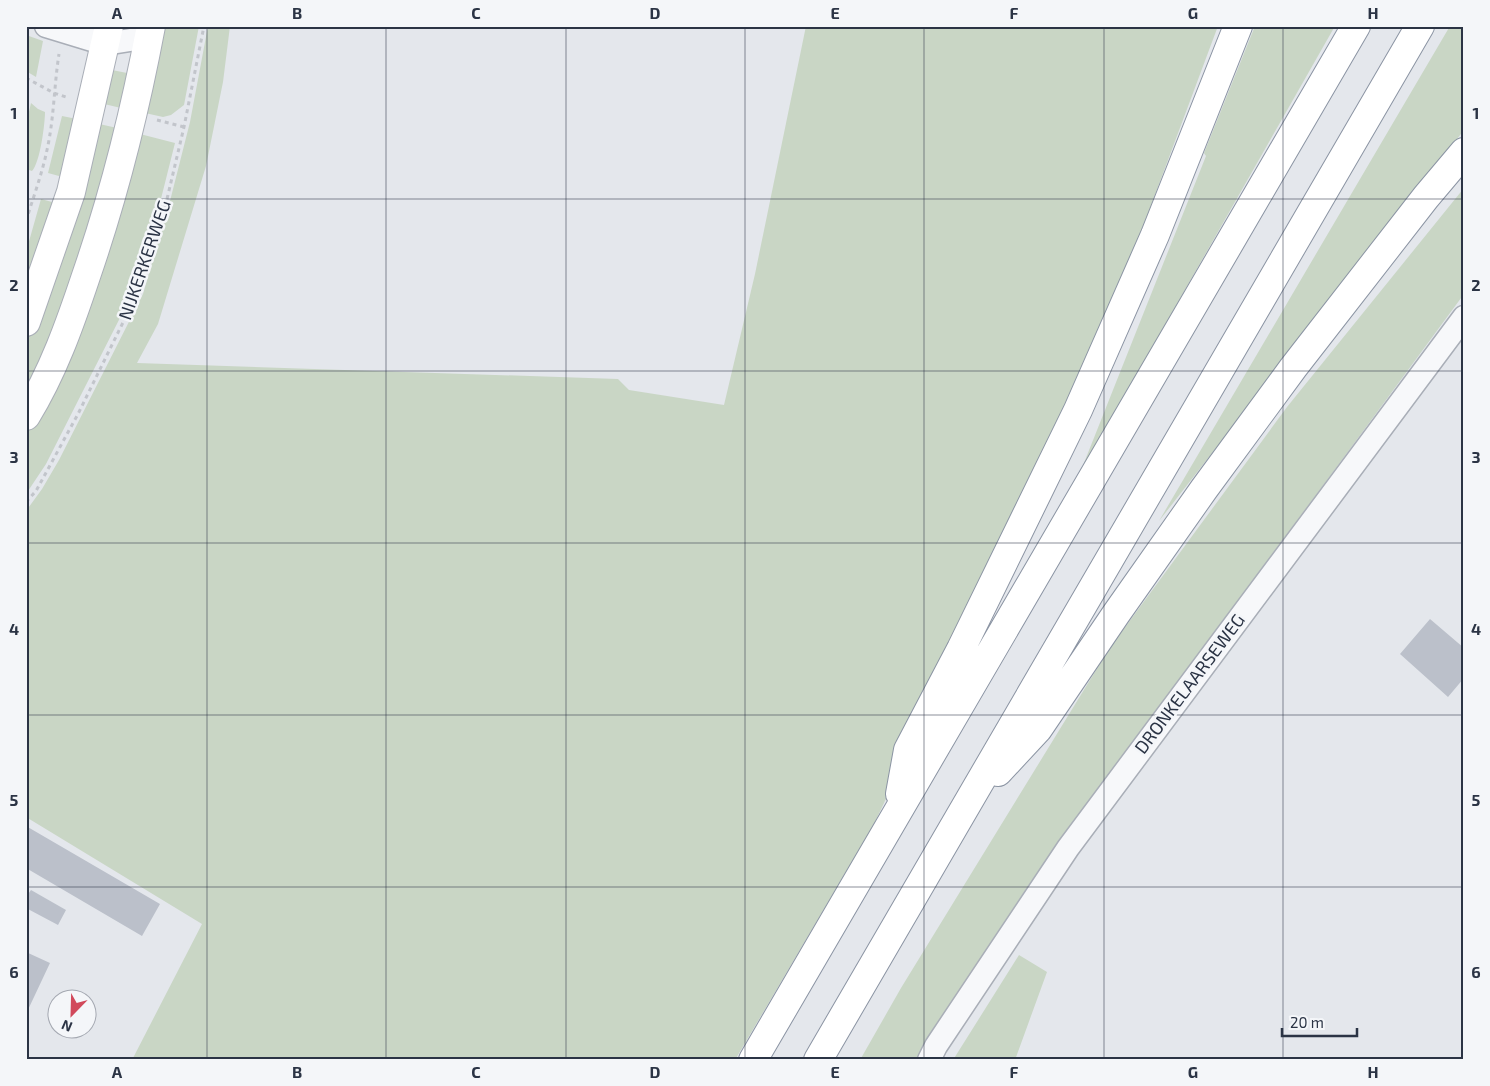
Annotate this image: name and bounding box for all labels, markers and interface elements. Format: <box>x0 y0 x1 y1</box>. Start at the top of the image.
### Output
text: A <box>112 3 123 22</box>
text: B <box>292 3 302 22</box>
text: C <box>471 3 481 22</box>
text: D <box>650 3 661 22</box>
text: E <box>830 3 840 22</box>
text: F <box>1010 3 1019 22</box>
text: G <box>1188 3 1198 22</box>
text: H <box>1367 3 1379 22</box>
text: 1 <box>11 103 17 122</box>
text: 1 <box>1473 103 1479 122</box>
street label: NIJKERKERWEG <box>113 197 175 322</box>
text: 2 <box>9 275 19 294</box>
text: 2 <box>1471 275 1481 294</box>
text: 3 <box>9 447 19 466</box>
text: 3 <box>1471 447 1481 466</box>
street label: DRONKELAARSEWEG <box>1129 609 1249 758</box>
text: 4 <box>9 619 19 638</box>
text: 4 <box>1471 619 1481 638</box>
text: 5 <box>10 790 19 809</box>
text: 5 <box>1472 790 1481 809</box>
text: 6 <box>9 962 19 981</box>
text: 6 <box>1471 962 1481 981</box>
north arrow <box>48 988 98 1038</box>
scale bar <box>1282 1006 1358 1038</box>
text: 20 m <box>1290 1013 1324 1031</box>
text: N <box>59 1017 75 1036</box>
text: A <box>112 1062 123 1081</box>
text: B <box>292 1062 302 1081</box>
text: C <box>471 1062 481 1081</box>
text: D <box>650 1062 661 1081</box>
text: E <box>830 1062 840 1081</box>
text: F <box>1010 1062 1019 1081</box>
text: G <box>1188 1062 1198 1081</box>
text: H <box>1367 1062 1379 1081</box>

